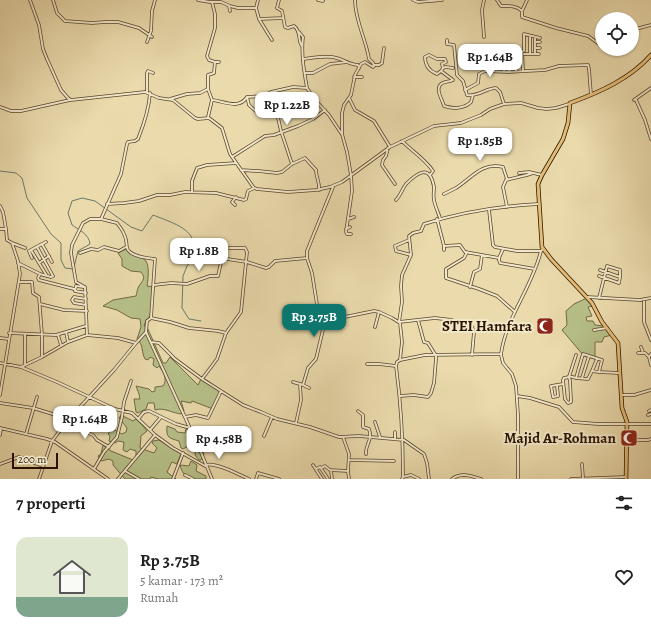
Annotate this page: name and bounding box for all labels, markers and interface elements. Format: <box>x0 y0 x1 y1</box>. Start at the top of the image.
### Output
map controls <box>595 12 639 56</box>
button: locate <box>595 12 639 56</box>
pin: Rp 1.64B <box>449 44 531 78</box>
text: Rp 1.64B <box>467 48 513 65</box>
pin: Rp 1.22B <box>246 92 328 126</box>
text: Rp 1.22B <box>264 96 310 113</box>
pin: Rp 1.85B <box>439 128 521 162</box>
text: Rp 1.85B <box>457 132 503 149</box>
pin: Rp 1.8B <box>162 238 236 272</box>
text: Rp 1.8B <box>179 242 219 259</box>
pin: Rp 3.75B <box>273 304 355 338</box>
text: Rp 3.75B <box>291 308 337 325</box>
place label: STEI Hamfara <box>442 316 533 336</box>
mosque icon: STEI Hamfara <box>535 316 555 336</box>
pin: Rp 1.64B <box>44 406 126 440</box>
text: Rp 1.64B <box>62 410 108 427</box>
pin: Rp 4.58B <box>178 426 260 460</box>
place label: Majid Ar-Rohman <box>504 428 617 448</box>
mosque icon: Majid Ar-Rohman <box>619 428 639 448</box>
text: Rp 4.58B <box>196 430 242 447</box>
scale bar <box>12 451 58 470</box>
text: 200 m <box>18 452 46 467</box>
text: 7 properti <box>16 492 86 515</box>
icon: filters <box>613 492 635 514</box>
text: Rp 3.75B <box>140 549 200 572</box>
icon: home <box>48 553 96 601</box>
icon: heart <box>613 566 635 588</box>
text: 5 kamar · 173 m² <box>140 572 223 589</box>
text: Rumah <box>140 589 178 606</box>

